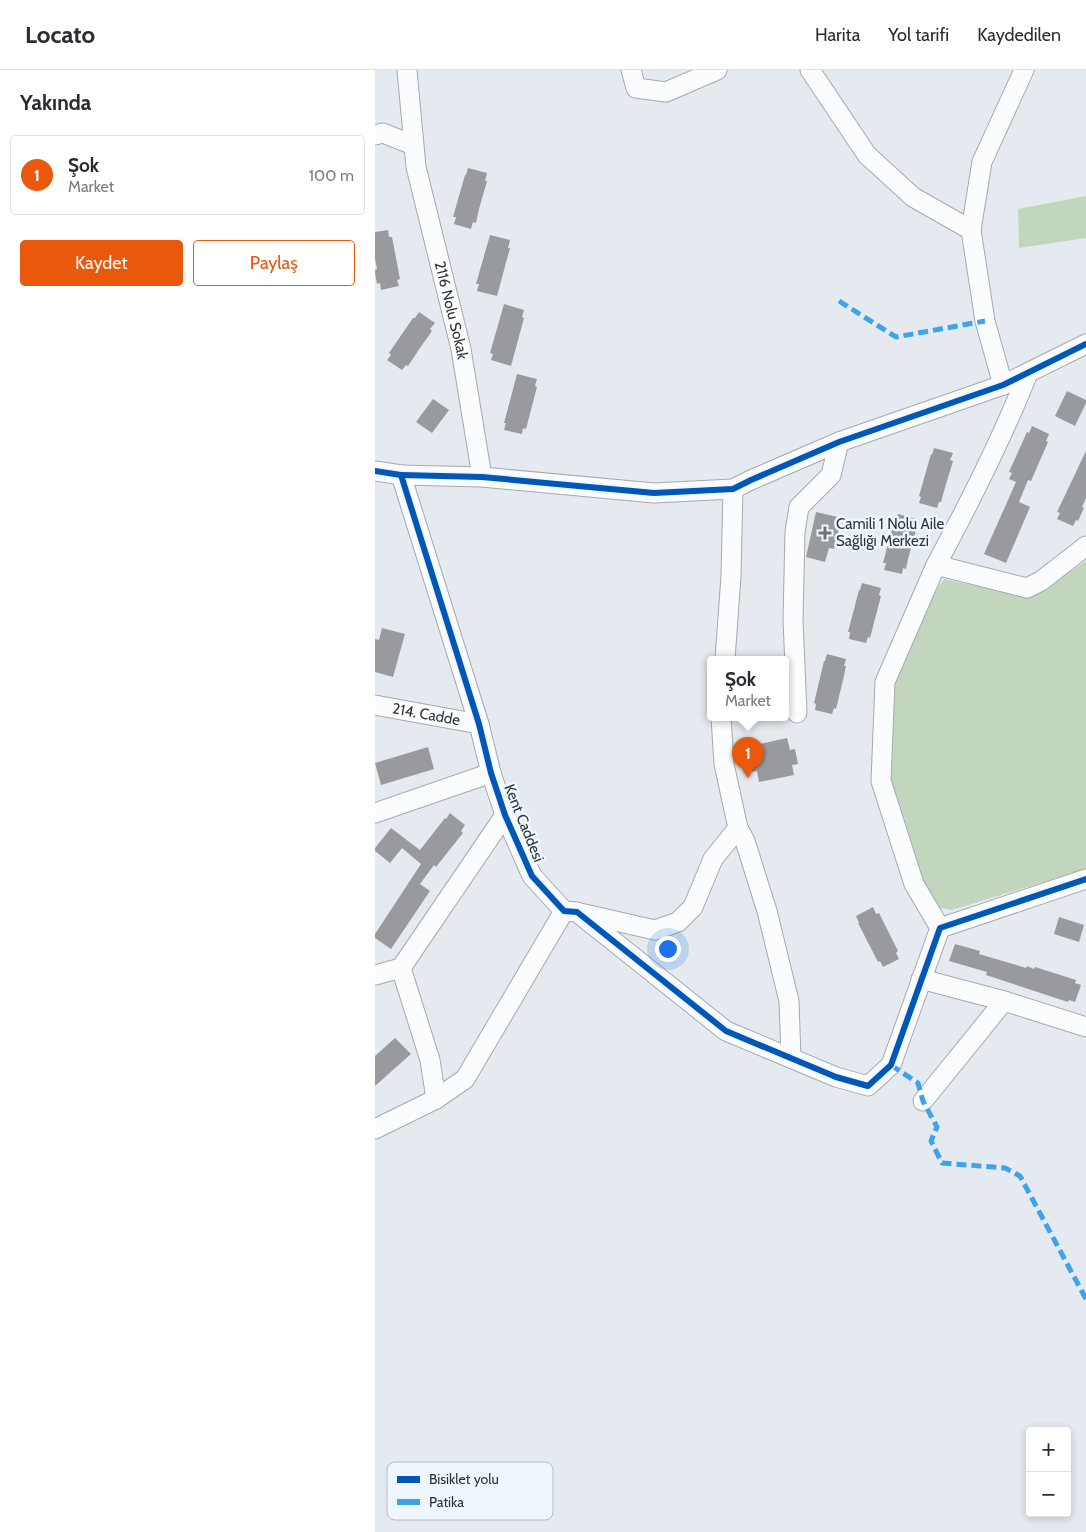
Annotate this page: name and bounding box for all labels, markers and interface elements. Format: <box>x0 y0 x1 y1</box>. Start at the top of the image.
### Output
text: Locato <box>25 20 95 49</box>
text: Harita <box>815 24 860 46</box>
text: Yol tarifi <box>888 24 949 46</box>
text: Kaydedilen <box>977 24 1061 46</box>
text: Yakında <box>20 90 91 115</box>
text: Şok <box>68 154 99 177</box>
text: 1 <box>34 166 40 185</box>
text: 100 m <box>309 166 354 185</box>
text: Market <box>68 177 114 196</box>
button: Kaydet <box>20 240 183 286</box>
button: Paylaş <box>193 240 355 286</box>
street label: 2116 Nolu Sokak <box>431 259 472 361</box>
place label: Camili 1 Nolu Aile Sağlığı Merkezi <box>836 515 944 550</box>
marker: Camili 1 Nolu Aile Sağlığı Merkezi <box>818 526 832 540</box>
popup <box>707 656 789 721</box>
text: Şok <box>725 668 756 691</box>
text: Market <box>725 691 771 710</box>
street label: 214. Cadde <box>391 699 462 729</box>
pin: 1 <box>732 737 764 778</box>
street label: Kent Caddesi <box>500 781 548 865</box>
your location <box>655 936 681 962</box>
map controls <box>1026 1427 1071 1517</box>
button: + <box>1026 1427 1071 1472</box>
legend <box>387 1462 553 1520</box>
text: Bisiklet yolu <box>429 1470 499 1488</box>
button: − <box>1026 1472 1071 1517</box>
text: Patika <box>429 1493 464 1511</box>

